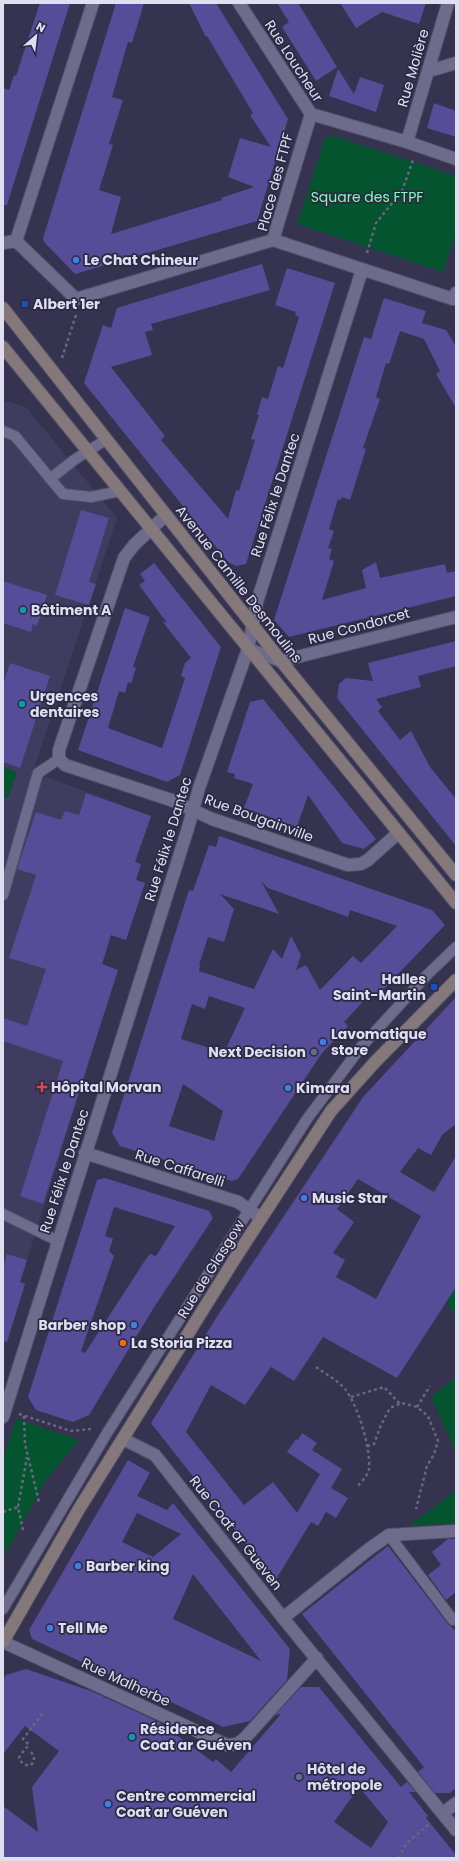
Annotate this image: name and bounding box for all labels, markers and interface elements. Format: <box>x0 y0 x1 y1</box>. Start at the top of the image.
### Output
north arrow <box>16 16 56 56</box>
street label: Rue Loucheur <box>260 16 328 106</box>
text: N <box>33 18 48 36</box>
street label: Rue Molière <box>392 26 434 109</box>
street label: Place des FTPF <box>252 131 298 233</box>
park label: Square des FTPF <box>311 187 423 207</box>
place label: Le Chat Chineur <box>84 250 198 270</box>
marker: Le Chat Chineur <box>71 255 81 265</box>
place label: Albert 1er <box>33 294 100 314</box>
marker: Albert 1er <box>20 299 30 309</box>
street label: Rue Félix le Dantec <box>245 430 305 560</box>
street label: Avenue Camille Desmoulins <box>171 501 307 667</box>
place label: Bâtiment A <box>31 600 112 620</box>
street label: Rue Condorcet <box>306 603 412 649</box>
marker: Bâtiment A <box>18 605 28 615</box>
place label: Urgences dentaires <box>30 686 100 722</box>
marker: Urgences dentaires <box>17 699 27 709</box>
street label: Rue Félix le Dantec <box>140 774 196 904</box>
street label: Rue Bougainville <box>202 789 317 847</box>
place label: Halles Saint-Martin <box>333 969 426 1005</box>
marker: Halles Saint-Martin <box>429 982 439 992</box>
place label: Lavomatique store <box>331 1024 427 1060</box>
marker: Lavomatique store <box>318 1037 328 1047</box>
place label: Next Decision <box>208 1042 306 1062</box>
marker: Next Decision <box>309 1047 319 1057</box>
place label: Hôpital Morvan <box>51 1077 162 1097</box>
place label: Kimara <box>296 1078 350 1098</box>
marker: Hôpital Morvan <box>36 1081 48 1093</box>
marker: Kimara <box>283 1083 293 1093</box>
street label: Rue Félix le Dantec <box>34 1106 94 1236</box>
street label: Rue Caffarelli <box>133 1144 227 1192</box>
place label: Music Star <box>312 1188 387 1208</box>
marker: Music Star <box>299 1193 309 1203</box>
street label: Rue de Glasgow <box>173 1215 250 1322</box>
place label: Barber shop <box>39 1315 126 1335</box>
marker: Barber shop <box>129 1320 139 1330</box>
place label: La Storia Pizza <box>131 1333 232 1353</box>
marker: La Storia Pizza <box>118 1338 128 1348</box>
street label: Rue Coat ar Gueven <box>185 1472 287 1594</box>
place label: Barber king <box>86 1556 170 1576</box>
marker: Barber king <box>73 1561 83 1571</box>
place label: Tell Me <box>58 1618 108 1638</box>
marker: Tell Me <box>45 1623 55 1633</box>
street label: Rue Malherbe <box>78 1653 174 1711</box>
place label: Résidence Coat ar Guéven <box>140 1719 252 1755</box>
marker: Résidence Coat ar Guéven <box>127 1732 137 1742</box>
place label: Hôtel de métropole <box>307 1759 383 1795</box>
marker: Hôtel de métropole <box>294 1772 304 1782</box>
place label: Centre commercial Coat ar Guéven <box>116 1786 256 1822</box>
marker: Centre commercial Coat ar Guéven <box>103 1799 113 1809</box>

